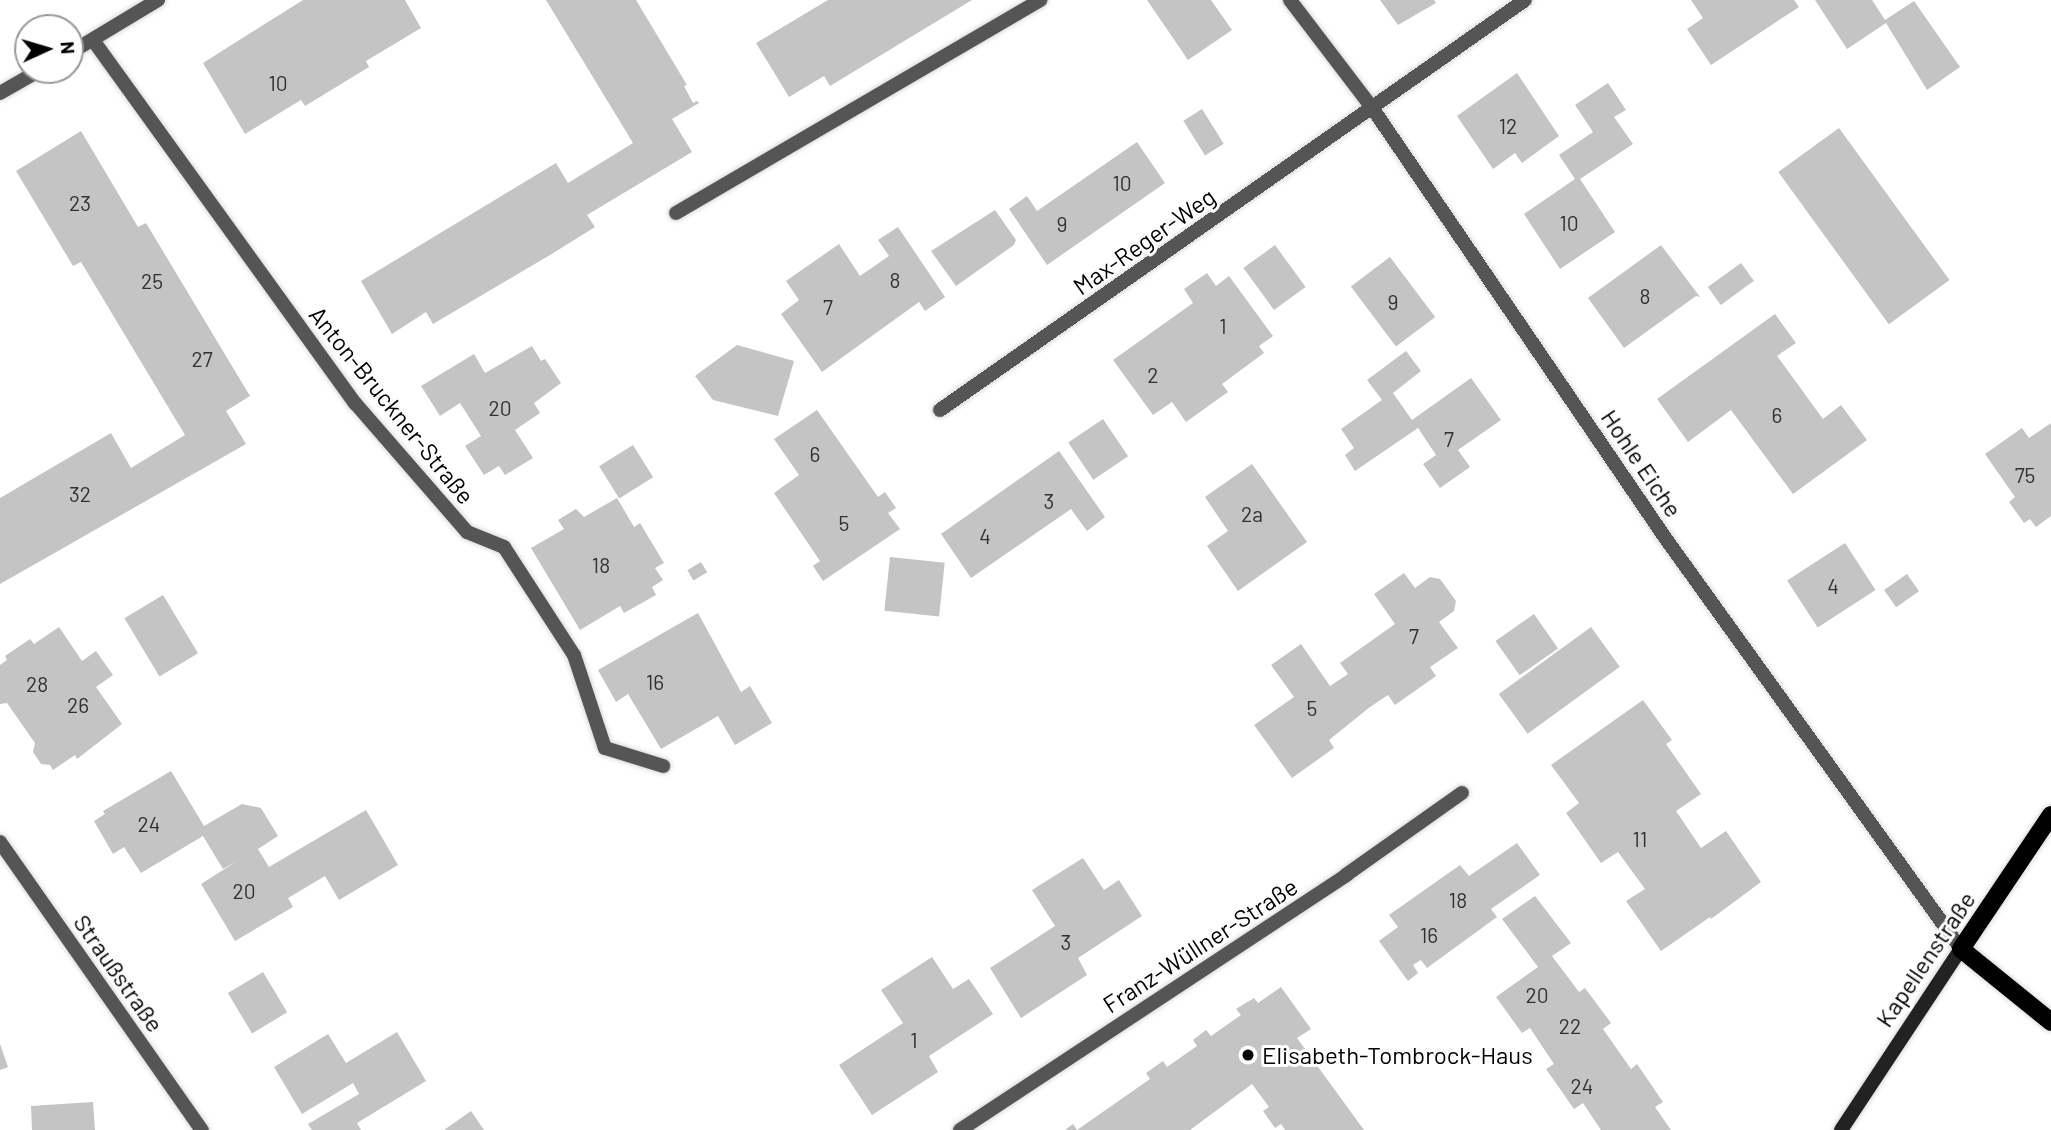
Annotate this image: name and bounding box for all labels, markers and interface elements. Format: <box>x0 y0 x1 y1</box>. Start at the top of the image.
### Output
north arrow <box>14 14 84 84</box>
text: N <box>57 41 80 55</box>
house number: 10 <box>268 70 288 96</box>
house number: 12 <box>1499 113 1517 139</box>
house number: 10 <box>1112 170 1132 196</box>
street label: Max-Reger-Weg <box>1068 181 1220 301</box>
house number: 23 <box>69 190 91 216</box>
house number: 10 <box>1559 210 1579 236</box>
house number: 9 <box>1057 211 1067 237</box>
house number: 8 <box>890 267 900 293</box>
house number: 25 <box>141 268 163 294</box>
house number: 8 <box>1640 283 1650 309</box>
house number: 9 <box>1388 289 1398 315</box>
house number: 7 <box>823 294 833 320</box>
street label: Anton-Bruckner-Straße <box>303 300 481 510</box>
house number: 1 <box>1219 313 1227 339</box>
house number: 27 <box>191 346 213 372</box>
house number: 2 <box>1147 362 1159 388</box>
house number: 20 <box>488 395 512 421</box>
house number: 6 <box>1772 402 1782 428</box>
street label: Hohle Eiche <box>1596 404 1688 522</box>
house number: 7 <box>1444 426 1454 452</box>
house number: 6 <box>810 441 820 467</box>
house number: 75 <box>2015 462 2035 488</box>
house number: 32 <box>69 481 91 507</box>
house number: 3 <box>1044 488 1054 514</box>
house number: 2a <box>1241 501 1263 527</box>
house number: 5 <box>839 510 849 536</box>
house number: 4 <box>979 523 991 549</box>
house number: 18 <box>592 552 610 578</box>
house number: 4 <box>1827 573 1839 599</box>
house number: 7 <box>1409 623 1419 649</box>
house number: 16 <box>646 669 664 695</box>
house number: 28 <box>26 671 48 697</box>
house number: 26 <box>67 692 89 718</box>
house number: 5 <box>1307 695 1317 721</box>
house number: 24 <box>138 811 160 837</box>
house number: 11 <box>1633 826 1647 852</box>
street label: Franz-Wüllner-Straße <box>1098 871 1302 1019</box>
house number: 20 <box>232 878 256 904</box>
street label: Kapellenstraße <box>1869 886 1981 1032</box>
house number: 18 <box>1449 887 1467 913</box>
street label: Straußstraße <box>68 909 170 1037</box>
house number: 16 <box>1420 922 1438 948</box>
house number: 3 <box>1061 929 1071 955</box>
house number: 20 <box>1525 982 1549 1008</box>
house number: 22 <box>1559 1013 1581 1039</box>
house number: 1 <box>910 1027 918 1053</box>
place label: Elisabeth-Tombrock-Haus <box>1262 1041 1533 1069</box>
marker: Elisabeth-Tombrock-Haus <box>1240 1047 1256 1063</box>
house number: 24 <box>1571 1073 1593 1099</box>

